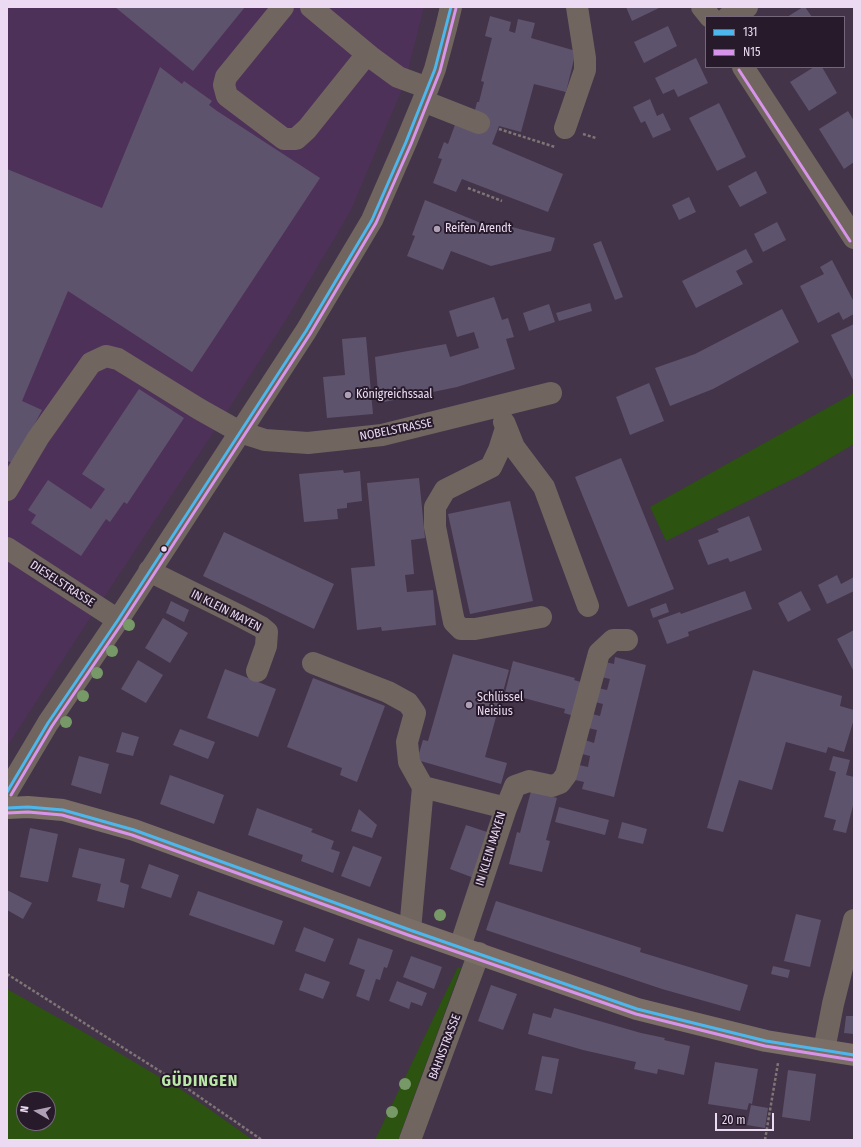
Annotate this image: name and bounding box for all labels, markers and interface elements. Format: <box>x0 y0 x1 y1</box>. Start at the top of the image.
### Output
legend <box>705 16 845 68</box>
text: 131 <box>743 25 757 39</box>
text: N15 <box>743 45 760 59</box>
place label: Reifen Arendt <box>445 222 512 236</box>
marker: Reifen Arendt <box>432 224 442 234</box>
place label: Königreichssaal <box>356 388 433 402</box>
marker: Königreichssaal <box>343 390 353 400</box>
street label: NOBELSTRASSE <box>358 416 434 444</box>
unlabelled marker <box>159 544 169 554</box>
street label: DIESELSTRASSE <box>27 558 97 610</box>
street label: IN KLEIN MAYEN <box>188 587 264 635</box>
place label: Schlüssel Neisius <box>477 691 523 719</box>
marker: Schlüssel Neisius <box>464 700 474 710</box>
street label: IN KLEIN MAYEN <box>473 810 509 888</box>
street label: BAHNSTRASSE <box>426 1012 464 1082</box>
district label: GÜDINGEN <box>162 1072 238 1092</box>
north arrow <box>16 1091 56 1131</box>
text: N <box>18 1105 32 1113</box>
scale bar <box>717 1105 776 1131</box>
text: 20 m <box>722 1113 746 1127</box>

